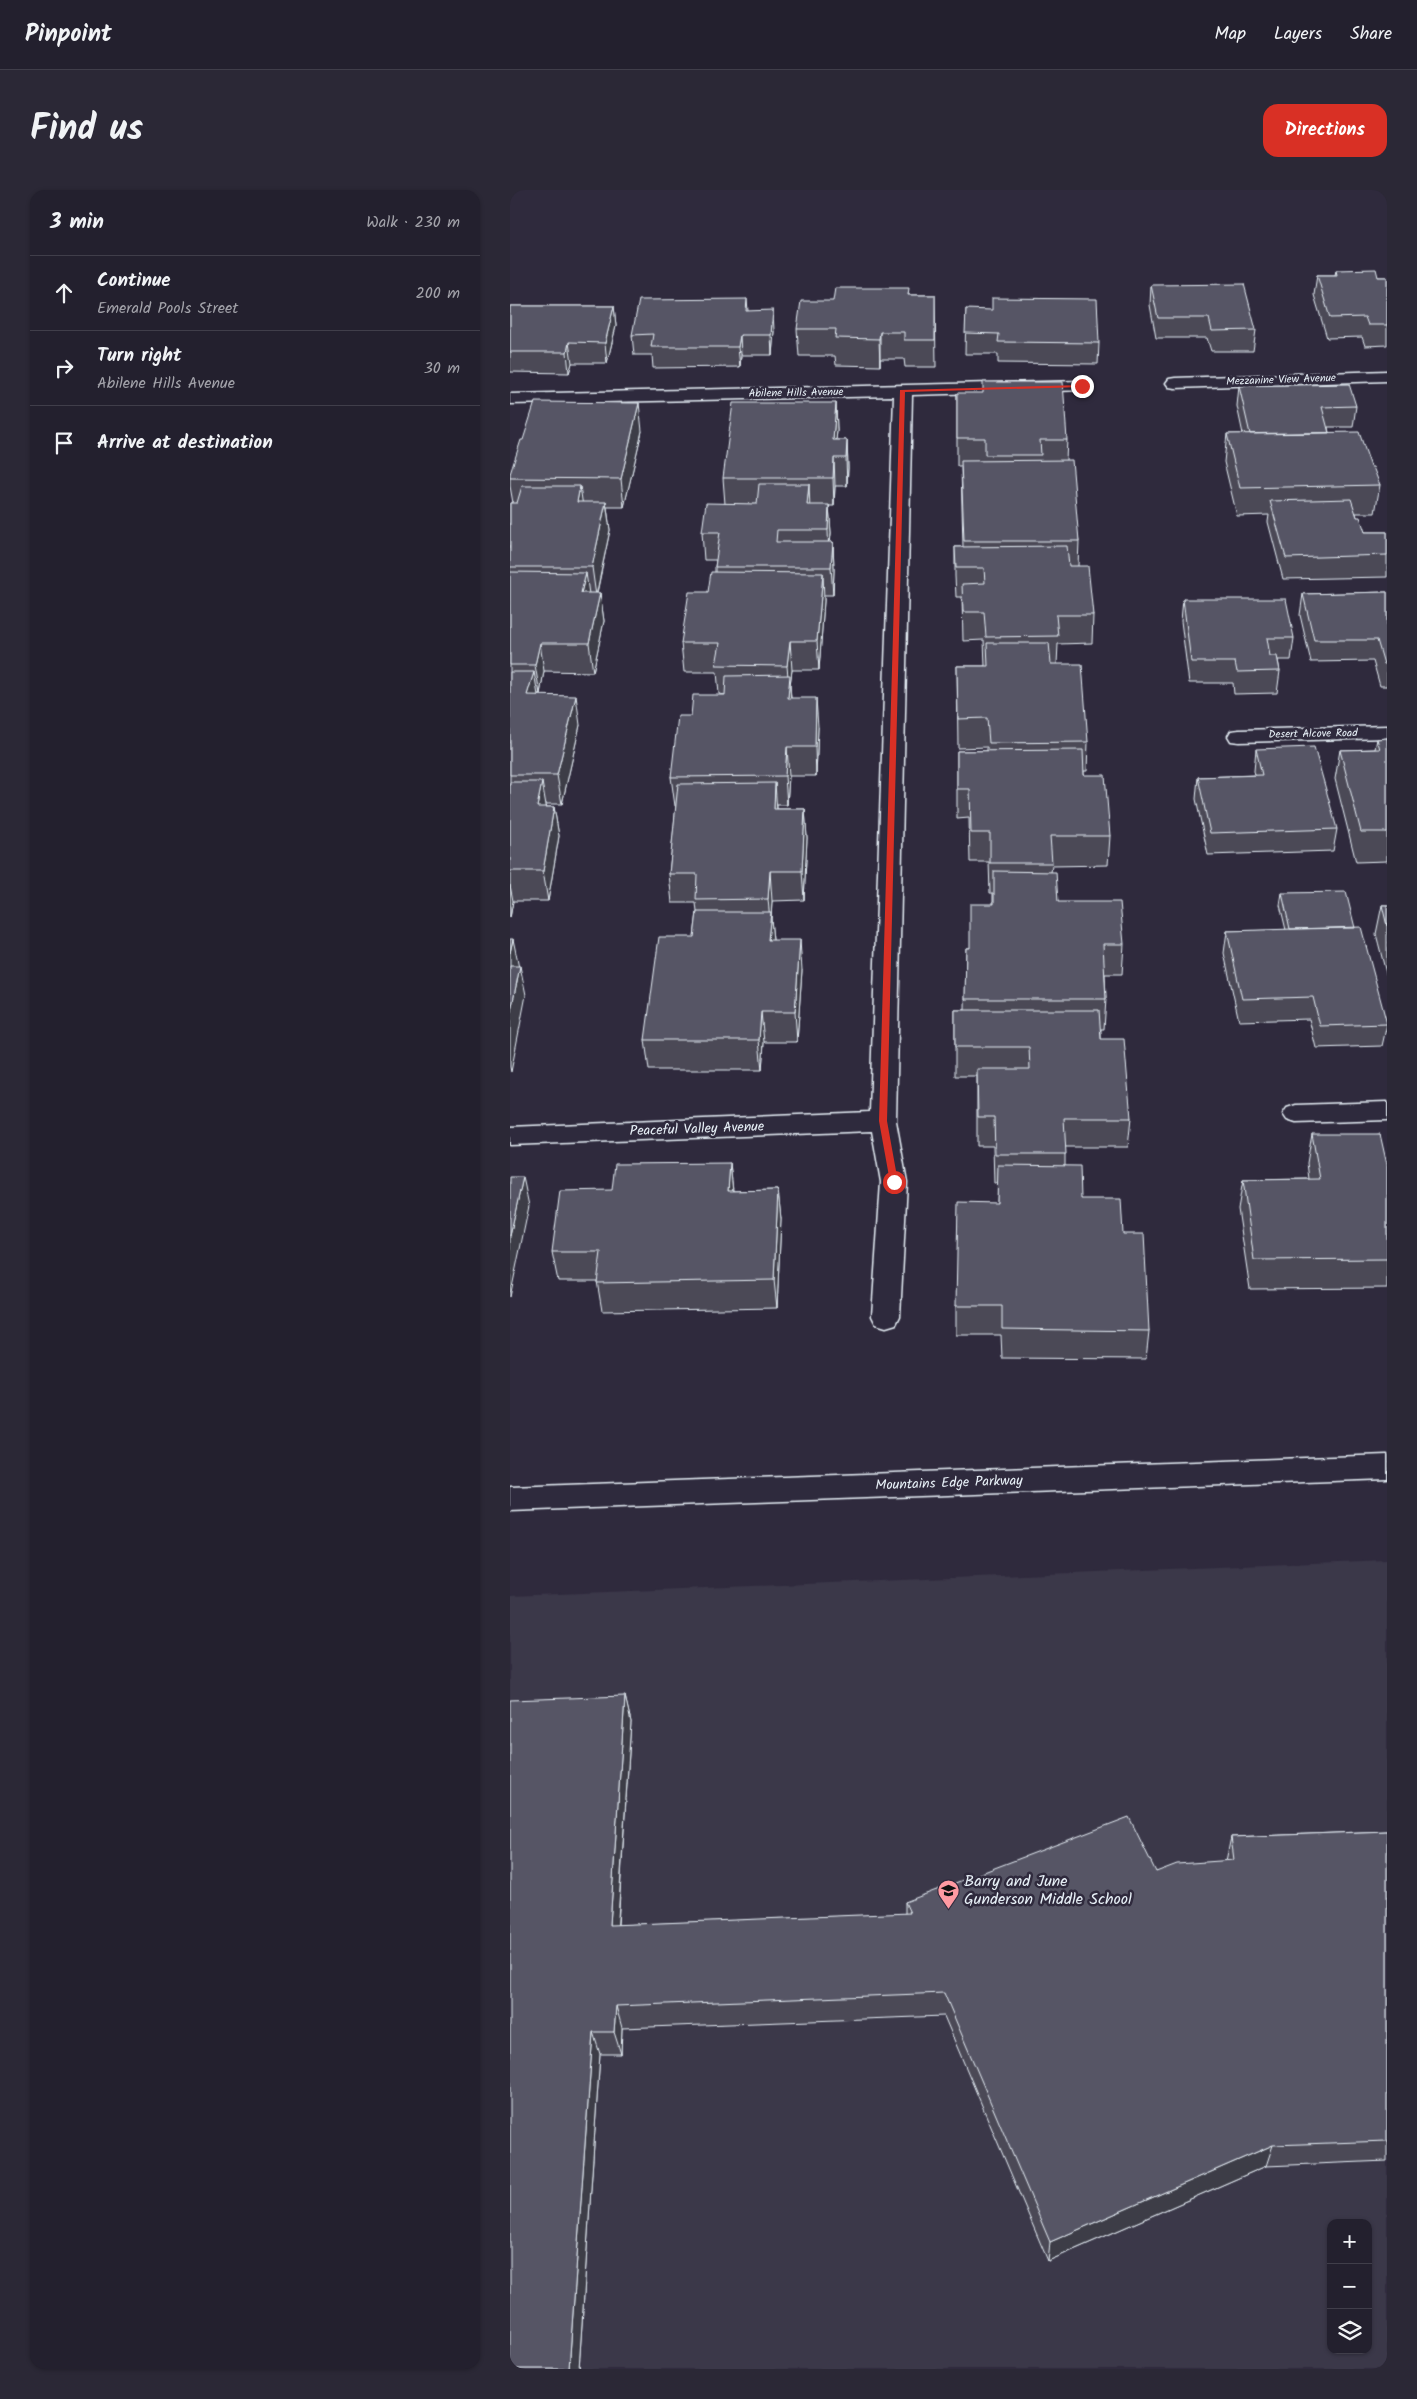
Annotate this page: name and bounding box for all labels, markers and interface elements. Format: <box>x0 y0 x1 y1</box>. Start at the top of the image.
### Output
text: Pinpoint <box>25 15 112 54</box>
text: Map <box>1215 20 1246 49</box>
text: Layers <box>1274 20 1322 49</box>
text: Share <box>1350 20 1392 49</box>
text: Find us <box>30 102 143 158</box>
button: Directions <box>1263 104 1387 157</box>
text: 3 min <box>50 206 104 239</box>
text: Walk · 230 m <box>366 210 460 235</box>
text: Continue <box>97 266 170 296</box>
icon: ahead <box>50 279 78 307</box>
text: 200 m <box>416 281 460 306</box>
text: Emerald Pools Street <box>97 296 238 321</box>
text: Turn right <box>97 341 182 371</box>
icon: right <box>50 354 78 382</box>
text: 30 m <box>424 356 460 381</box>
street label: Mezzanine View Avenue <box>1226 369 1336 391</box>
text: Abilene Hills Avenue <box>97 371 235 396</box>
route end <box>1071 375 1094 398</box>
street label: Abilene Hills Avenue <box>748 383 844 403</box>
text: Arrive at destination <box>97 428 273 458</box>
icon: arrive <box>50 429 78 457</box>
street label: Desert Alcove Road <box>1268 724 1358 744</box>
street label: Peaceful Valley Avenue <box>629 1116 765 1142</box>
route start <box>883 1171 906 1194</box>
street label: Mountains Edge Parkway <box>875 1469 1024 1497</box>
place label: Barry and June Gunderson Middle School <box>964 1869 1132 1912</box>
school or university icon: Barry and June Gunderson Middle School <box>936 1878 960 1909</box>
map controls <box>1327 2219 1372 2354</box>
button: + <box>1327 2219 1372 2264</box>
button: − <box>1327 2264 1372 2309</box>
button: layers <box>1327 2309 1372 2354</box>

